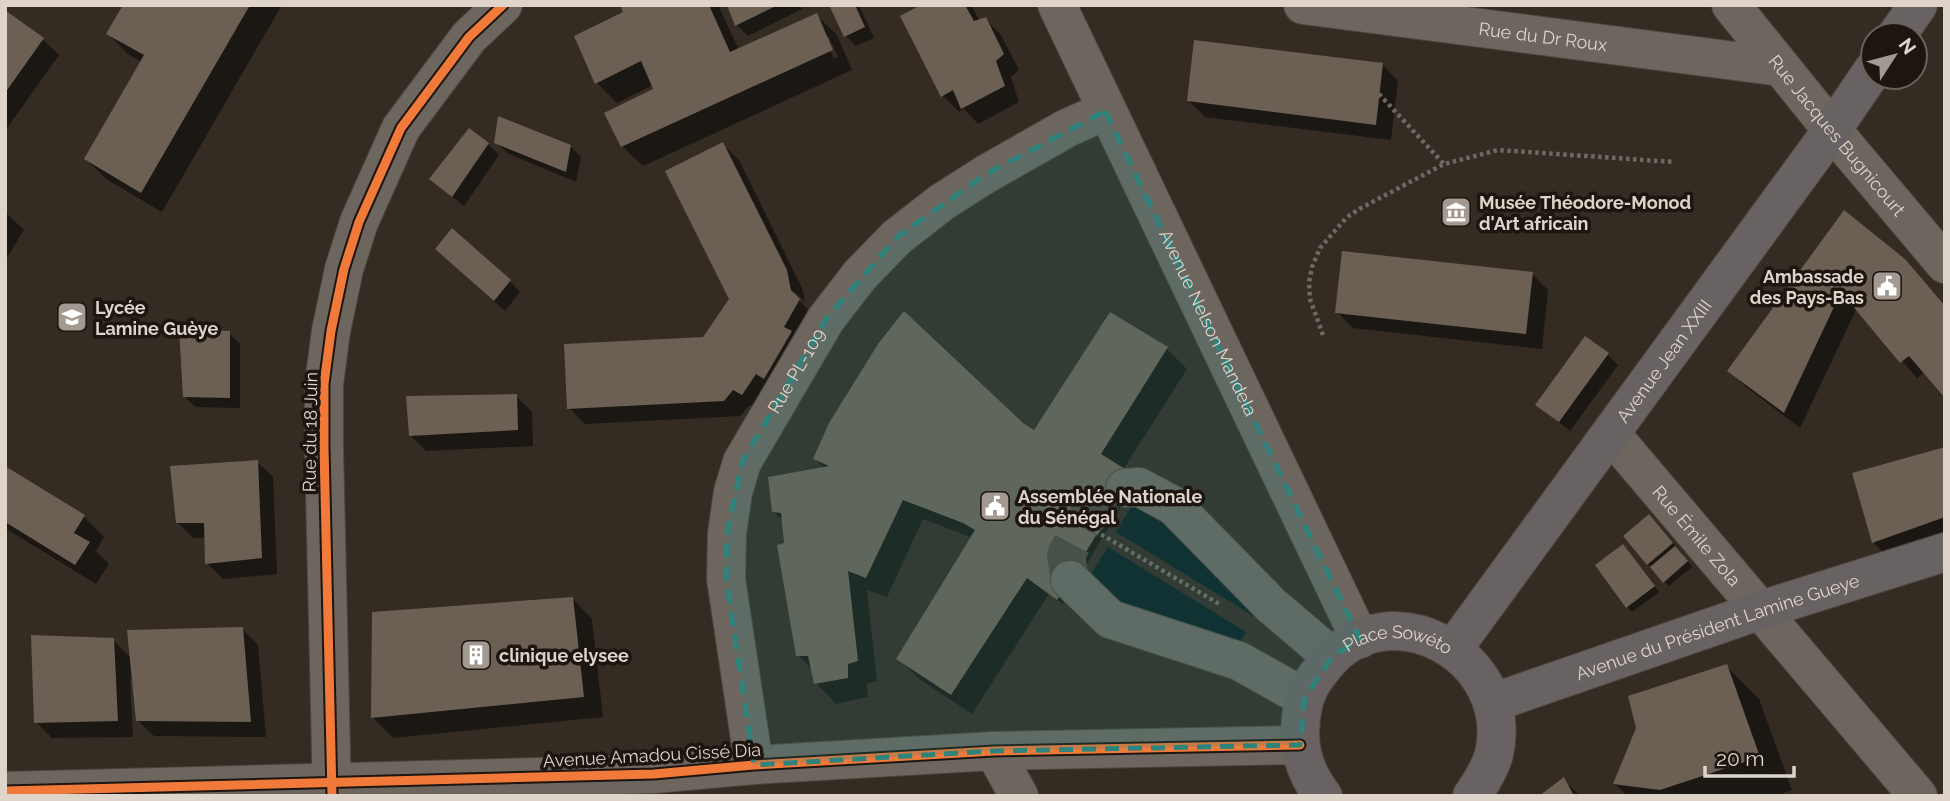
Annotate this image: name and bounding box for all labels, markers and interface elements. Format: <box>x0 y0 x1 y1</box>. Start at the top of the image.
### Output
street label: Rue du Dr Roux <box>1478 17 1608 55</box>
north arrow <box>1859 21 1929 91</box>
text: N <box>1895 34 1921 58</box>
street label: Rue Jacques Bugnicourt <box>1765 50 1910 220</box>
place label: Musée Théodore-Monod d'Art africain <box>1479 192 1691 234</box>
museum icon: Musée Théodore-Monod d'Art africain <box>1439 195 1473 229</box>
street label: Avenue Nelson Mandela <box>1155 226 1262 419</box>
place label: Ambassade des Pays-Bas <box>1750 266 1864 308</box>
public building icon: Ambassade des Pays-Bas <box>1870 269 1904 303</box>
street label: Avenue Jean XXIII <box>1612 295 1715 426</box>
place label: Lycée Lamine Guèye <box>95 297 218 339</box>
school or university icon: Lycée Lamine Guèye <box>55 300 89 334</box>
street label: Rue PL-109 <box>763 324 829 417</box>
street label: Rue du 18 Juin <box>298 372 322 492</box>
street label: Rue Émile Zola <box>1648 481 1746 590</box>
place label: Assemblée Nationale du Sénégal <box>1018 486 1202 528</box>
public building icon: Assemblée Nationale du Sénégal <box>978 489 1012 523</box>
street label: Avenue du Président Lamine Gueye <box>1573 569 1862 684</box>
text: Place Sowéto <box>1339 620 1457 658</box>
building icon: clinique elysee <box>459 638 493 672</box>
street label: Place Sowéto <box>1340 642 1454 664</box>
place label: clinique elysee <box>499 645 629 666</box>
scale bar <box>1705 734 1794 778</box>
street label: Avenue Amadou Cissé Dia <box>542 739 762 771</box>
text: 20 m <box>1716 746 1764 771</box>

